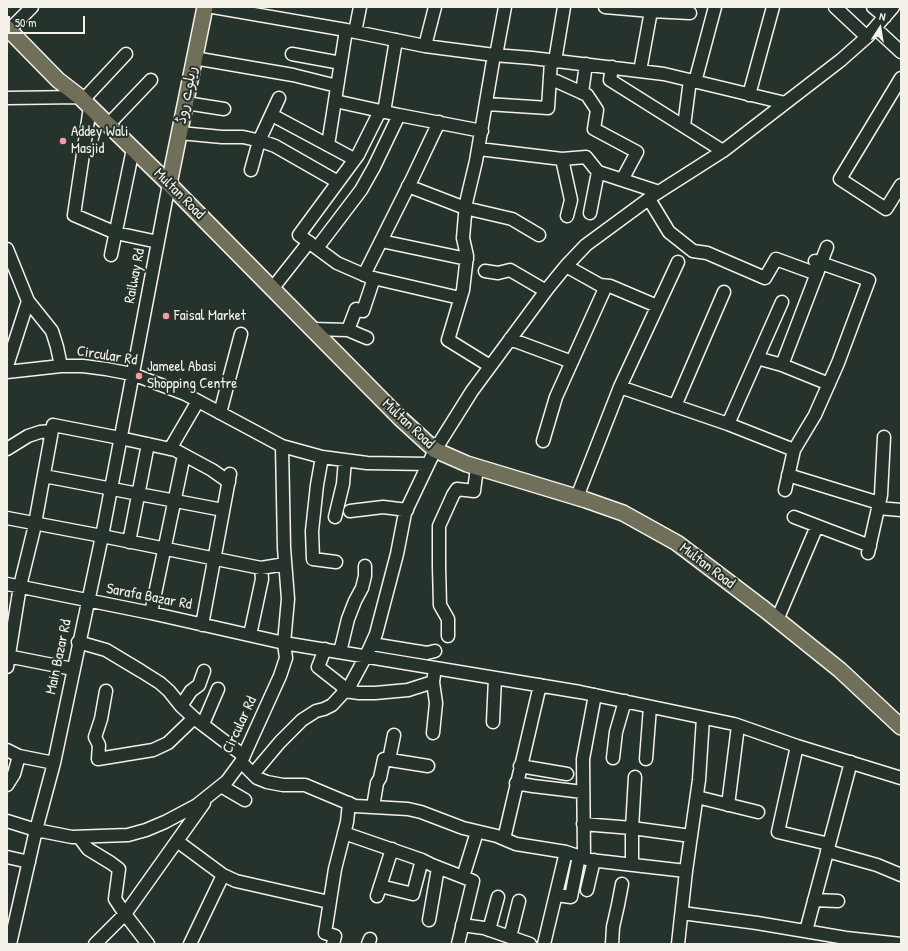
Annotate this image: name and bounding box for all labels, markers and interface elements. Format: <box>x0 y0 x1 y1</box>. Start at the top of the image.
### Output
scale bar <box>10 8 87 34</box>
north arrow <box>860 8 900 48</box>
text: N <box>878 9 887 24</box>
text: 50 m <box>15 14 36 31</box>
street label: ریلوے روڈ <box>173 65 201 125</box>
place label: Addey Wali Masjid <box>71 123 128 158</box>
marker: Addey Wali Masjid <box>58 136 68 146</box>
street label: Multan Road <box>150 165 208 223</box>
street label: Railway Rd <box>121 247 149 305</box>
place label: Faisal Market <box>174 307 246 325</box>
marker: Faisal Market <box>161 311 171 321</box>
street label: Circular Rd <box>76 342 138 370</box>
place label: Jameel Abasi Shopping Centre <box>147 358 237 393</box>
marker: Jameel Abasi Shopping Centre <box>134 371 144 381</box>
street label: Multan Road <box>378 395 438 453</box>
street label: Multan Road <box>676 539 738 593</box>
street label: Sarafa Bazar Rd <box>105 580 193 614</box>
street label: Main Bazar Rd <box>42 618 76 696</box>
street label: Circular Rd <box>219 694 261 756</box>

